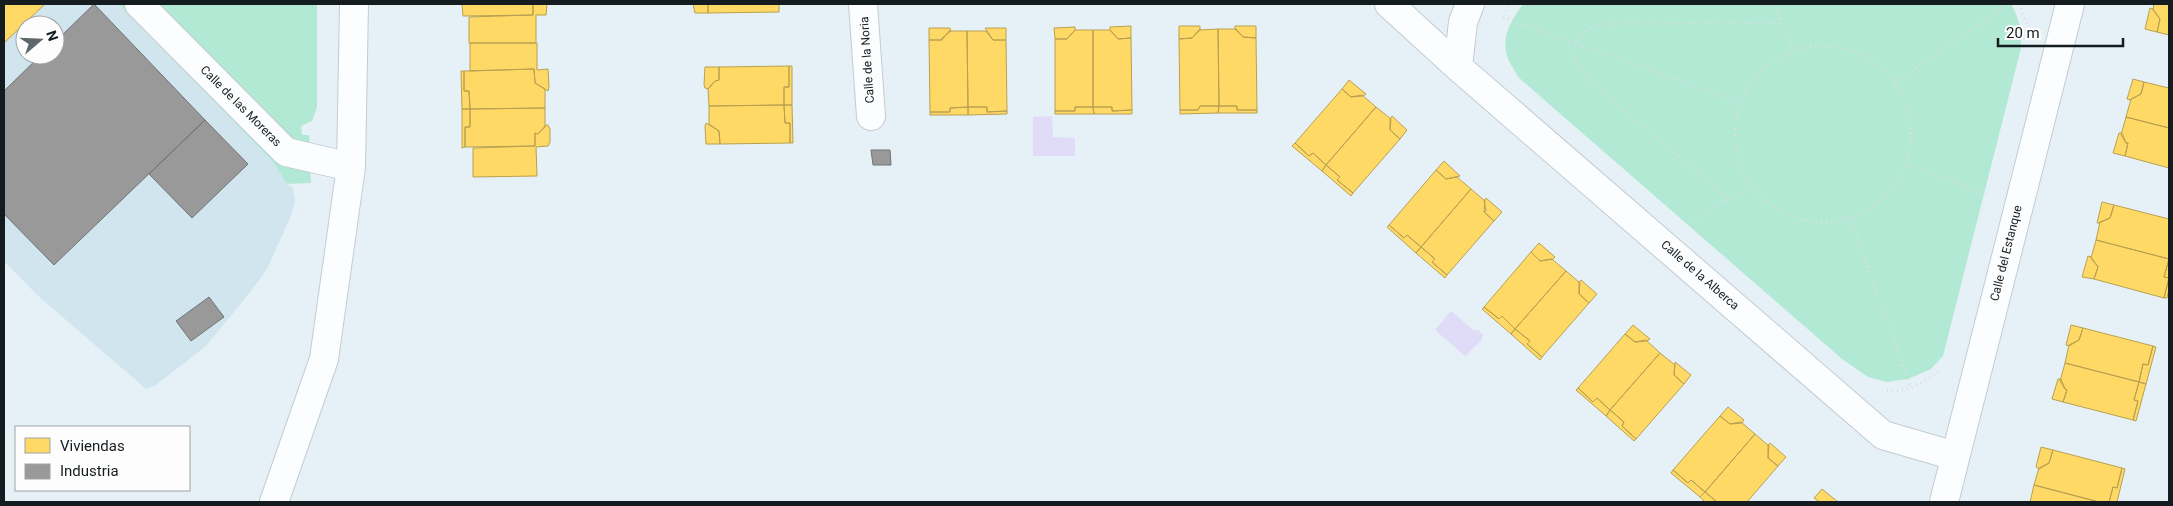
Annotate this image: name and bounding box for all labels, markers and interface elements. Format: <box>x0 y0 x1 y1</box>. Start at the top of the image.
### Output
north arrow <box>15 15 65 65</box>
scale bar <box>1998 15 2123 47</box>
street label: Calle de la Noria <box>857 16 877 104</box>
text: 20 m <box>2006 24 2040 42</box>
text: N <box>43 28 61 43</box>
street label: Calle de las Moreras <box>198 63 284 149</box>
street label: Calle del Estanque <box>1987 204 2025 302</box>
street label: Calle de la Alberca <box>1658 237 1742 313</box>
legend <box>15 426 190 491</box>
text: Viviendas <box>60 437 125 455</box>
text: Industria <box>60 462 119 480</box>

